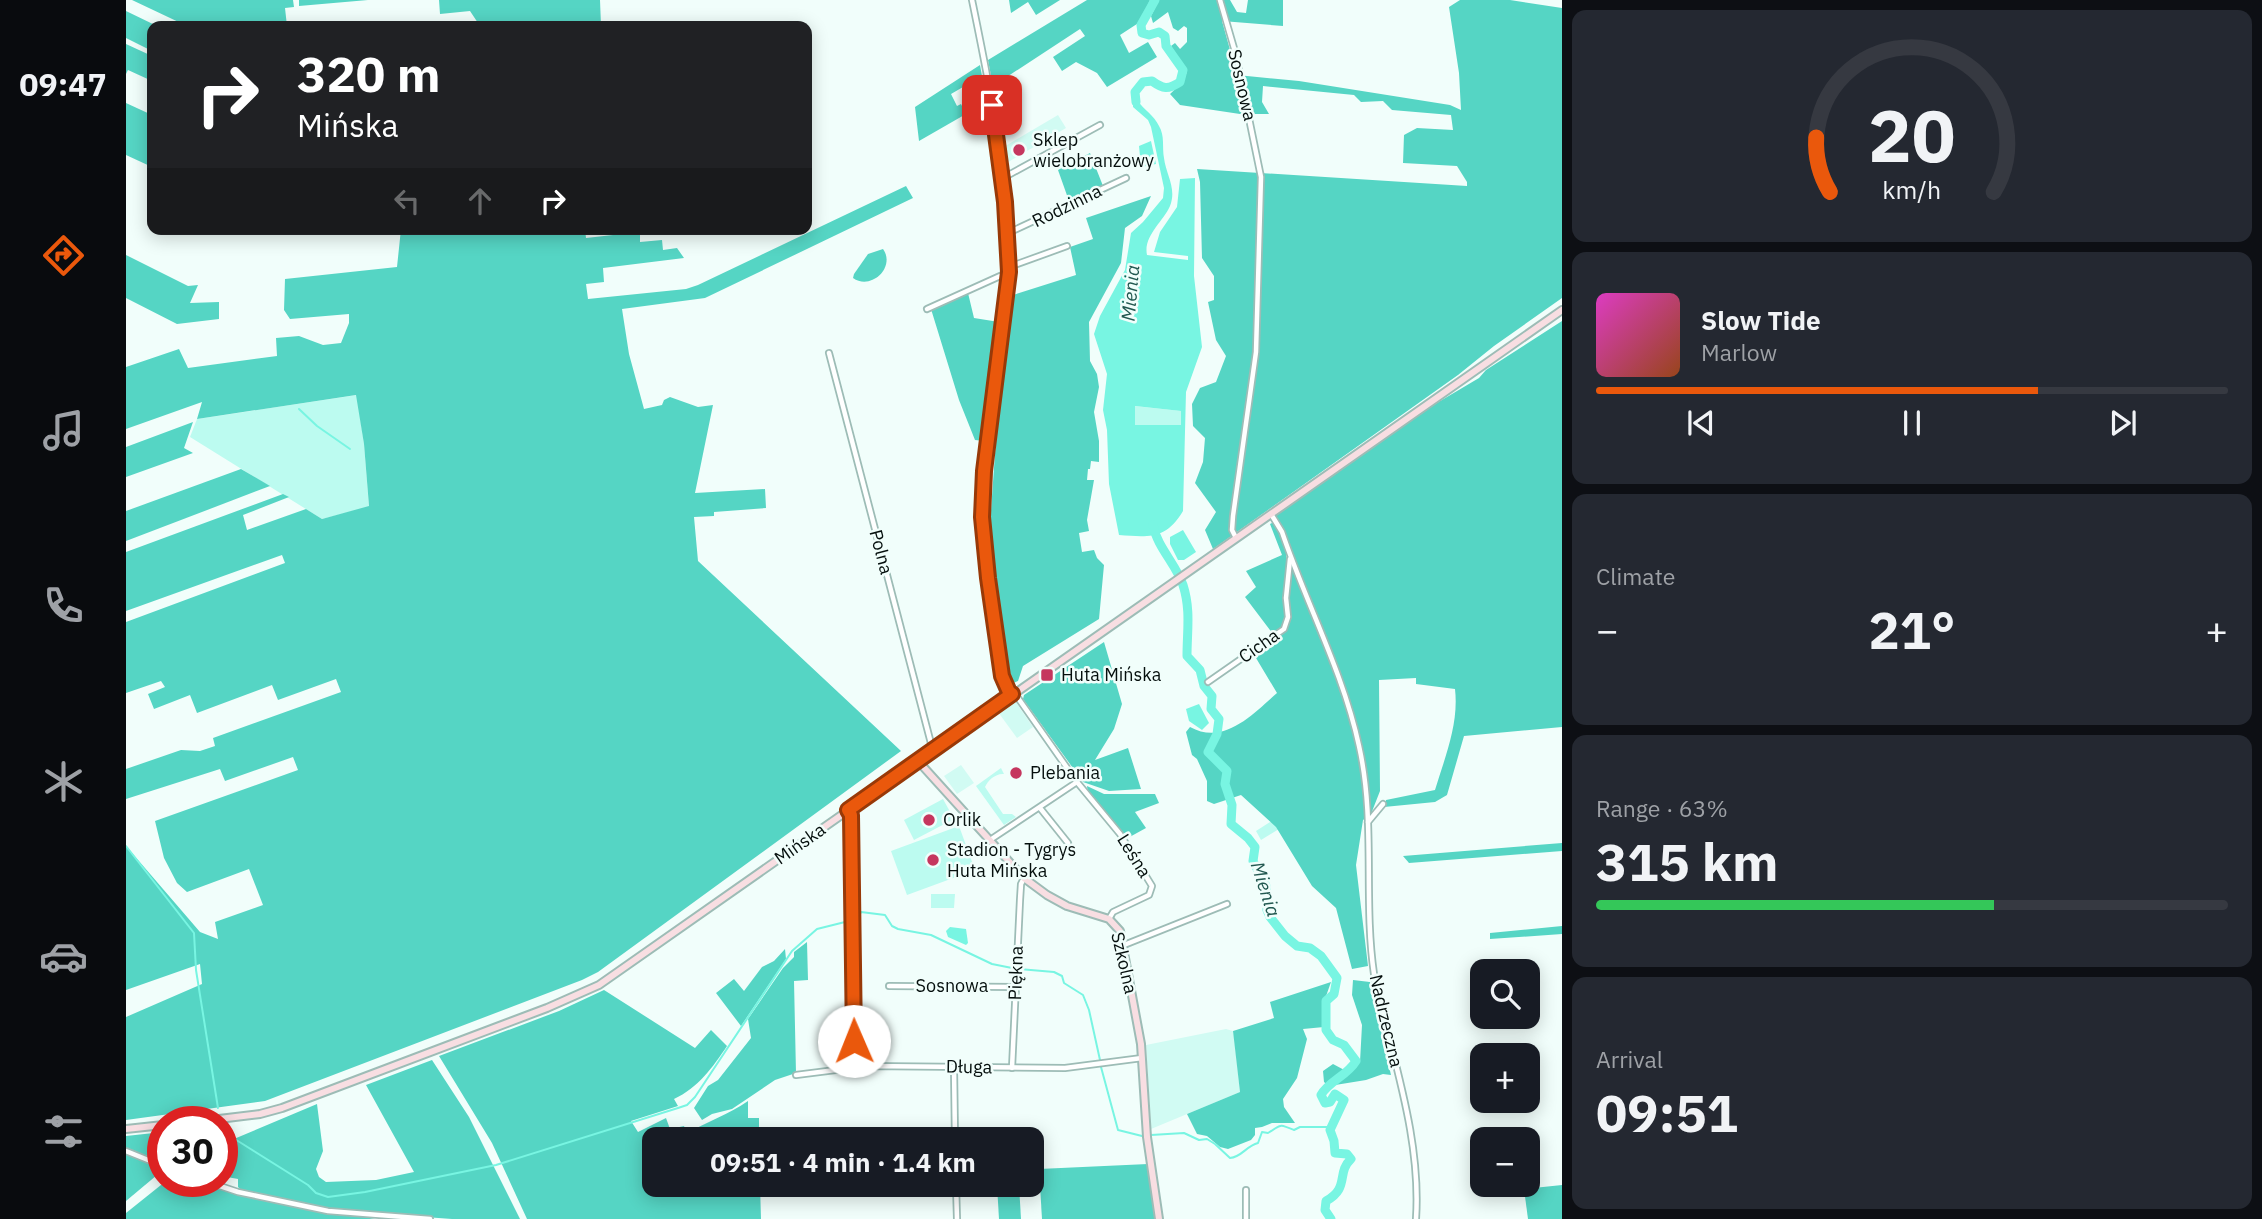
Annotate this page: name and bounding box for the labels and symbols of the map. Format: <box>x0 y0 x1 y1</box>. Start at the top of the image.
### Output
street label: Sosnowa <box>1223 47 1262 123</box>
pin <box>962 75 1022 135</box>
place label: Sklep wielobranżowy <box>1033 128 1154 172</box>
marker: Sklep wielobranżowy <box>1011 142 1027 158</box>
street label: Rodzinna <box>1028 179 1106 232</box>
water label: Mienia <box>1116 264 1144 322</box>
street label: Polna <box>865 527 899 577</box>
street label: Cicha <box>1234 623 1284 668</box>
place label: Huta Mińska <box>1061 663 1162 686</box>
marker: Huta Mińska <box>1039 667 1055 683</box>
place label: Plebania <box>1030 761 1100 784</box>
marker: Plebania <box>1008 765 1024 781</box>
place label: Orlik <box>943 808 982 831</box>
marker: Orlik <box>921 812 937 828</box>
street label: Mińska <box>770 818 830 869</box>
street label: Leśna <box>1112 830 1157 882</box>
place label: Stadion - Tygrys Huta Mińska <box>947 838 1076 882</box>
marker: Stadion - Tygrys Huta Mińska <box>925 852 941 868</box>
water label: Mienia <box>1246 858 1286 920</box>
street label: Szkolna <box>1106 930 1143 996</box>
street label: Piękna <box>1003 945 1028 1001</box>
street label: Nadrzeczna <box>1365 972 1408 1070</box>
street label: Sosnowa <box>916 974 989 997</box>
position arrow <box>817 1004 891 1078</box>
street label: Długa <box>946 1055 993 1078</box>
speed limit sign: 30 <box>147 1106 238 1197</box>

